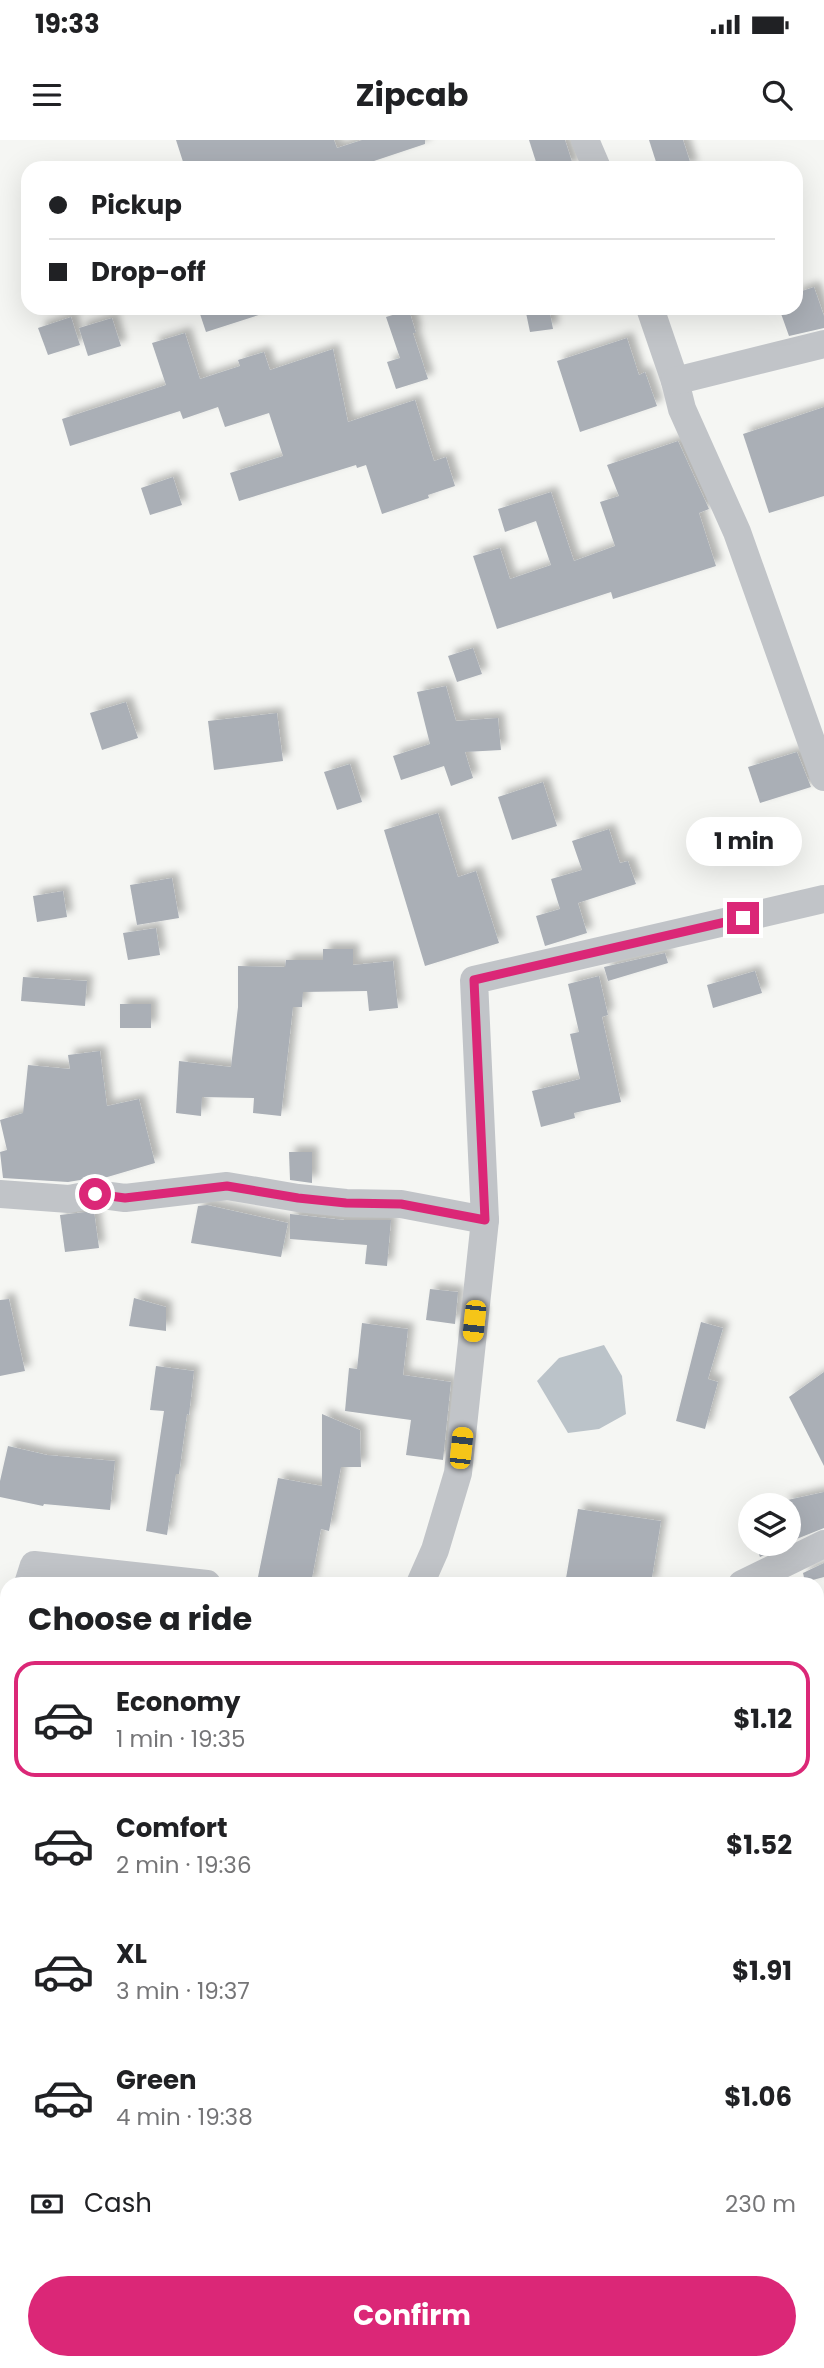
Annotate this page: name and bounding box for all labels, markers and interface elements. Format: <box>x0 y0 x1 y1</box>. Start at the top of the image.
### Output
text: 19:33 <box>35 6 100 42</box>
text: Zipcab <box>355 72 469 117</box>
icon: menu <box>28 76 66 114</box>
icon: search <box>758 76 796 114</box>
text: Pickup <box>91 187 182 223</box>
text: Drop-off <box>91 254 206 290</box>
callout: 1 min <box>685 816 801 866</box>
text: 1 min <box>714 825 774 857</box>
route end <box>727 902 759 934</box>
route start <box>79 1178 111 1210</box>
car <box>462 1299 487 1343</box>
car <box>449 1426 474 1470</box>
map controls <box>738 1493 801 1556</box>
button: layers <box>738 1493 801 1556</box>
text: Choose a ride <box>28 1596 252 1641</box>
text: Economy <box>116 1684 240 1720</box>
icon: car <box>32 1688 95 1751</box>
text: $1.12 <box>733 1701 792 1737</box>
text: 1 min · 19:35 <box>116 1723 245 1755</box>
text: Comfort <box>116 1810 228 1846</box>
icon: car <box>32 1814 95 1877</box>
text: $1.52 <box>726 1827 792 1863</box>
text: 2 min · 19:36 <box>116 1849 252 1881</box>
text: XL <box>116 1936 147 1972</box>
icon: car <box>32 1940 95 2003</box>
text: $1.91 <box>732 1953 792 1989</box>
text: 3 min · 19:37 <box>116 1975 250 2007</box>
text: Green <box>116 2062 197 2098</box>
icon: car <box>32 2066 95 2129</box>
text: $1.06 <box>724 2079 792 2115</box>
text: 4 min · 19:38 <box>116 2101 253 2133</box>
icon: cash <box>28 2185 66 2223</box>
text: Cash <box>84 2185 152 2221</box>
text: 230 m <box>725 2188 796 2220</box>
button: Confirm <box>28 2276 796 2356</box>

